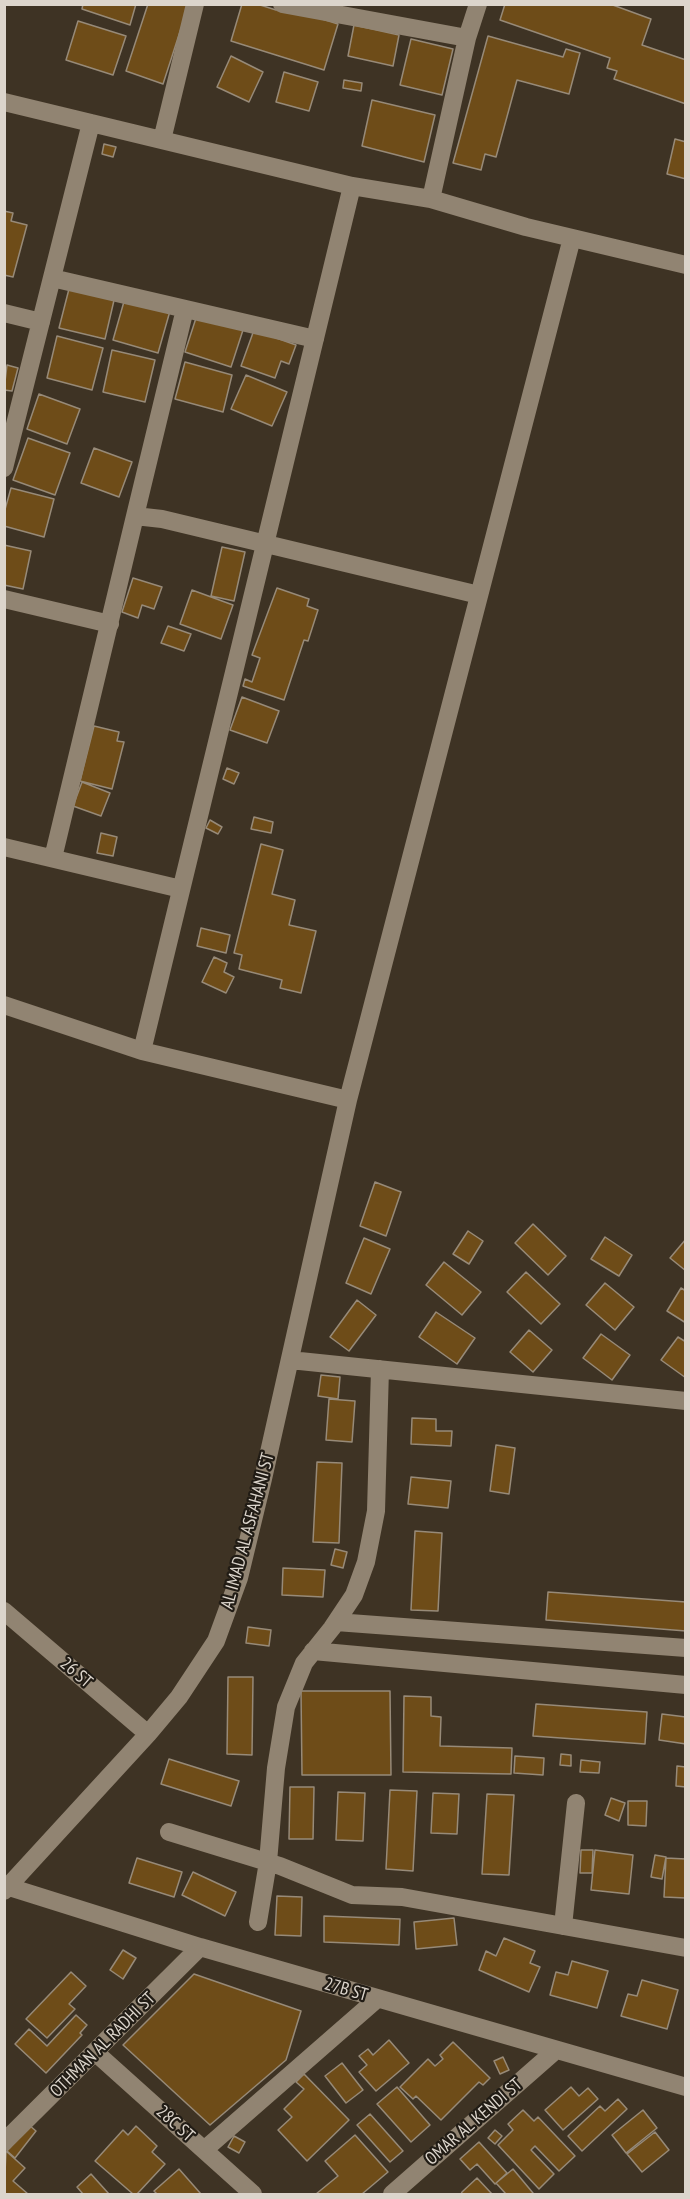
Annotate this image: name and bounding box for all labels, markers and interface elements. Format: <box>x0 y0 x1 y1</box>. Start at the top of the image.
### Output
street label: AL IMAD AL ASFAHANI ST <box>217 1451 279 1611</box>
street label: 26 ST <box>55 1653 97 1693</box>
street label: 27B ST <box>322 1974 370 2006</box>
street label: OTHMAN AL RADHI ST <box>46 1988 160 2102</box>
street label: OMAR AL KENDI ST <box>421 2074 527 2170</box>
street label: 28C ST <box>151 2101 199 2147</box>

